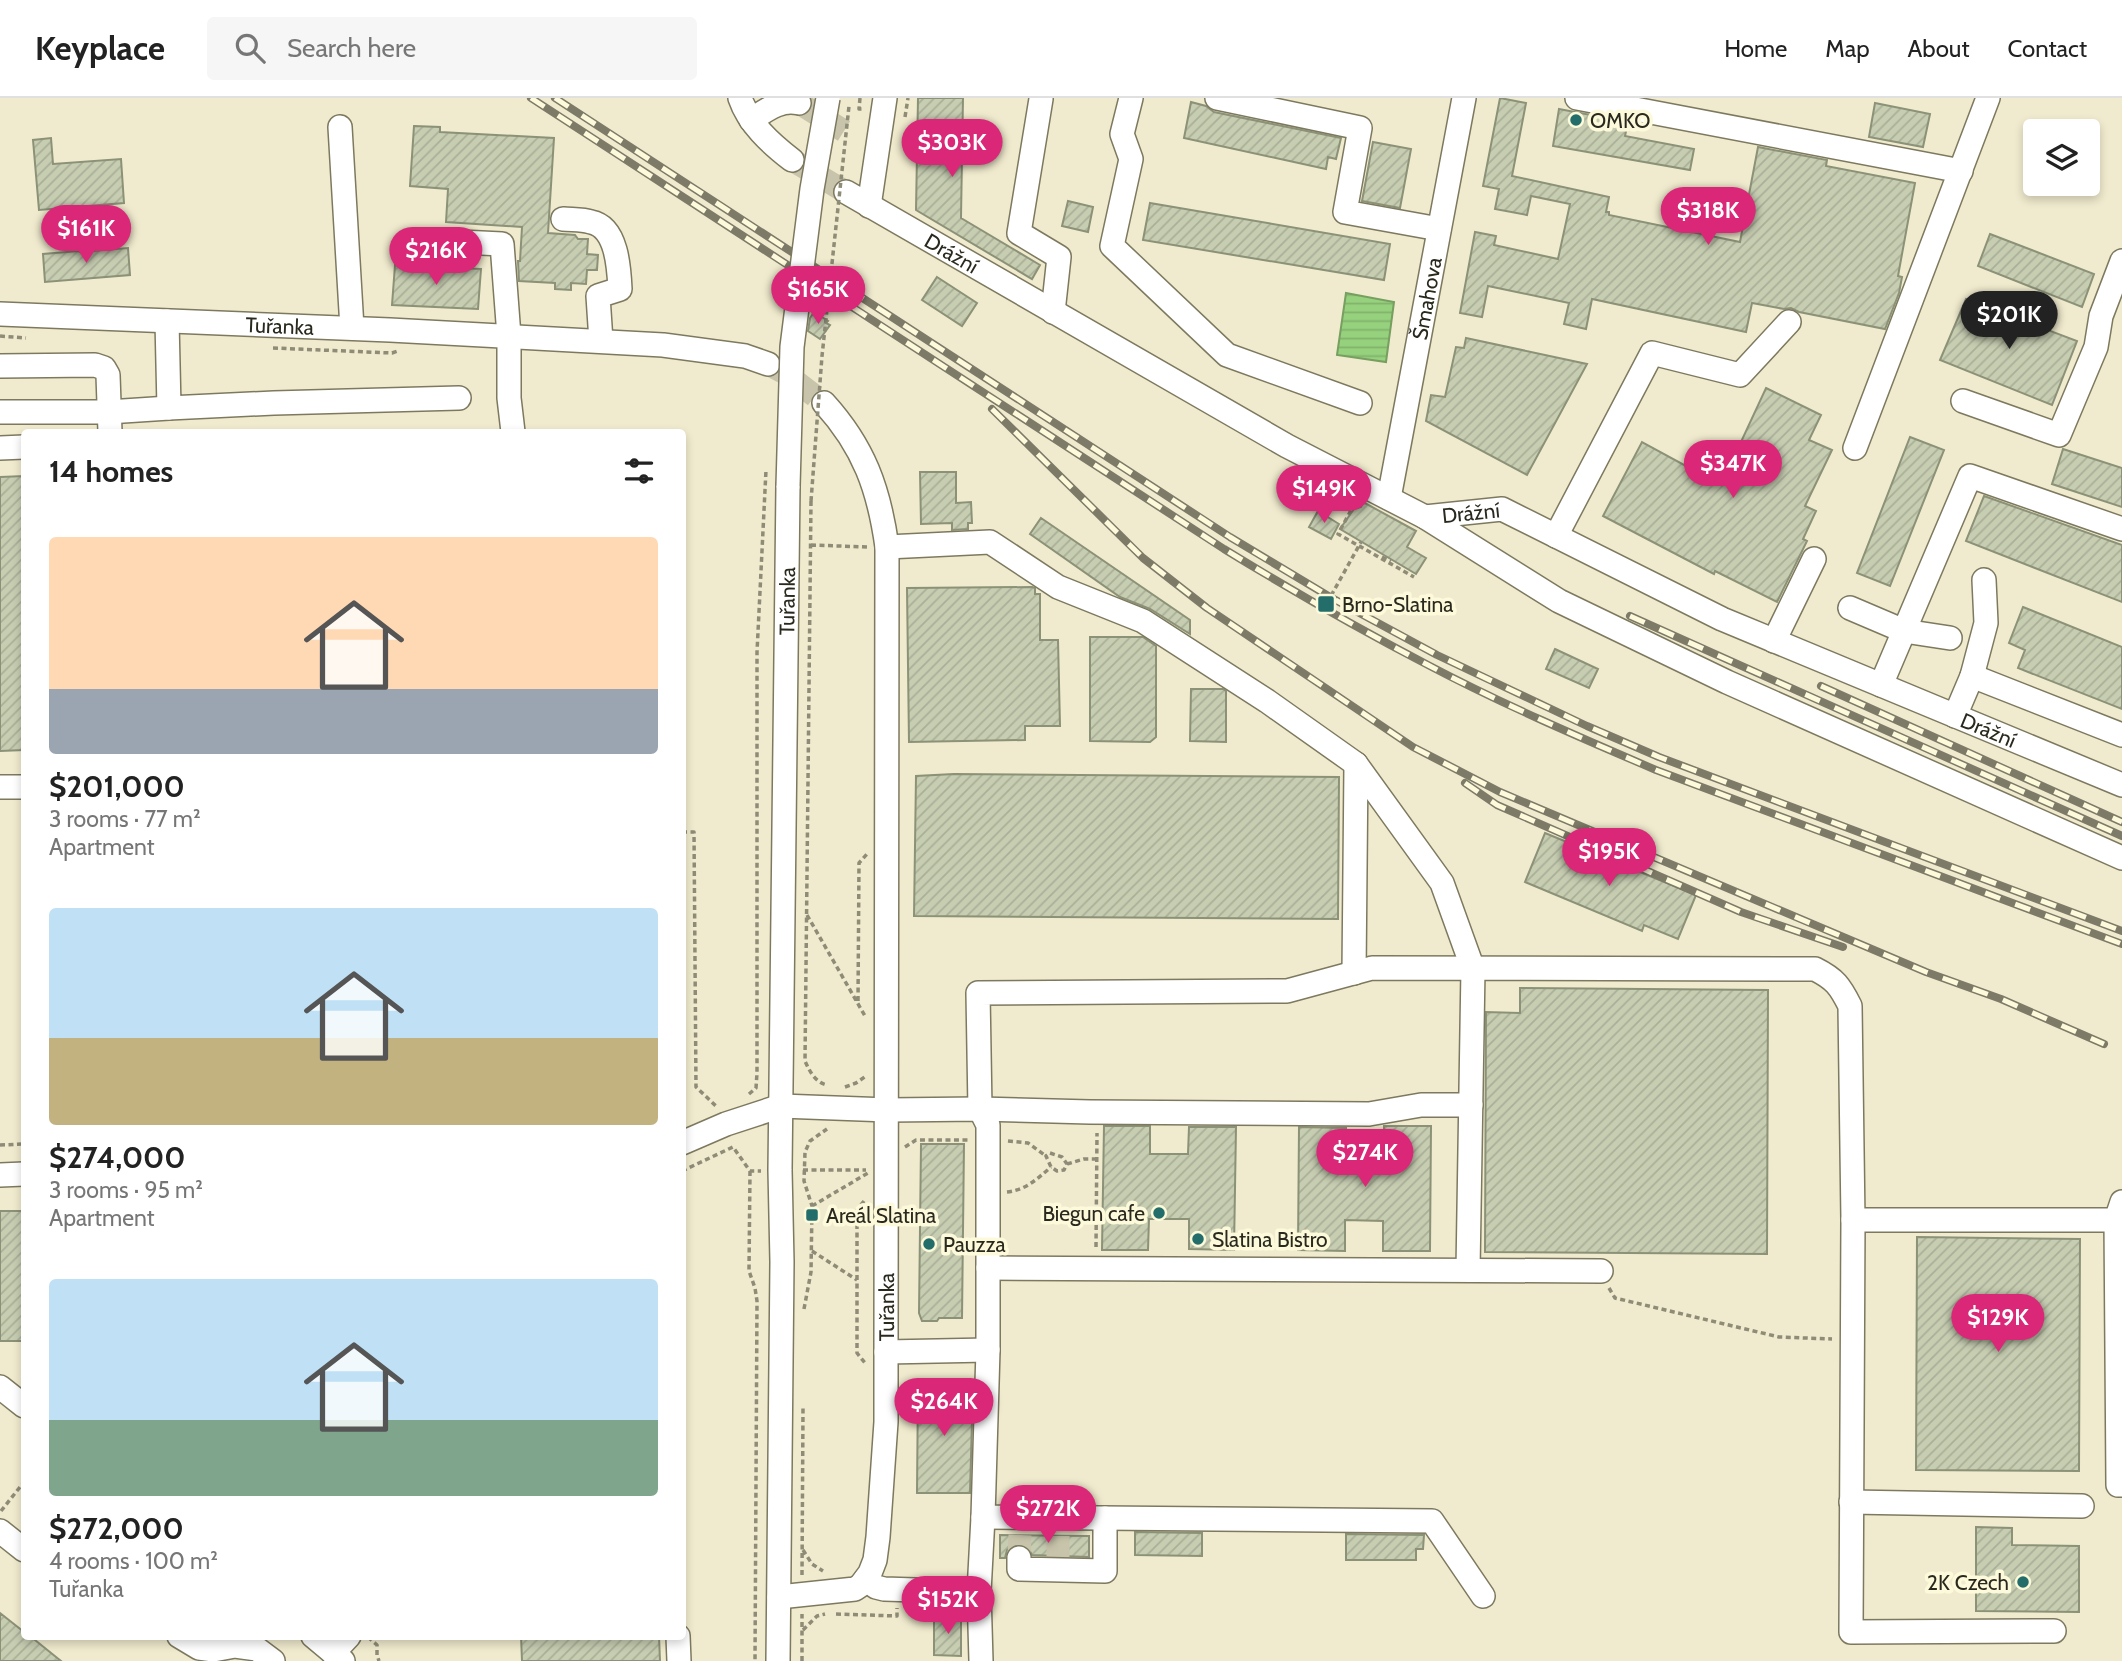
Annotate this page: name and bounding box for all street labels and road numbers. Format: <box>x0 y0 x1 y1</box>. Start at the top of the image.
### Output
street label: Drážní <box>920 228 983 278</box>
street label: Šmahova <box>1406 255 1446 342</box>
street label: Tuřanka <box>245 312 314 339</box>
street label: Drážní <box>1441 497 1501 528</box>
street label: Tuřanka <box>774 567 800 635</box>
street label: Drážní <box>1957 707 2021 752</box>
street label: Tuřanka <box>874 1273 899 1341</box>

